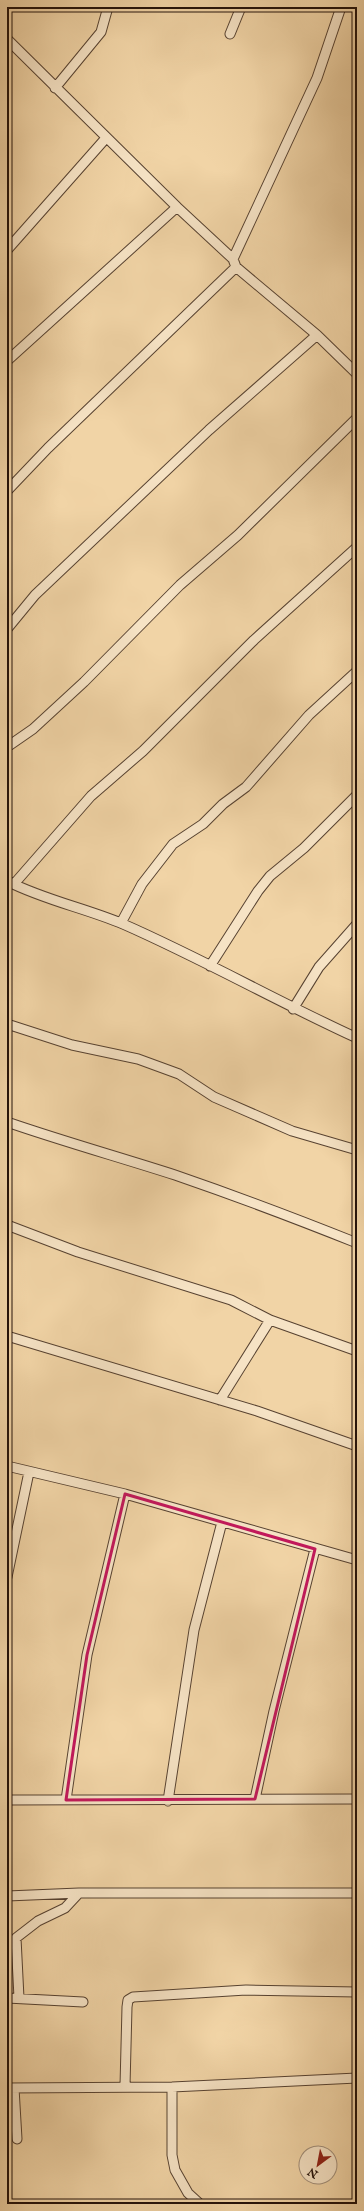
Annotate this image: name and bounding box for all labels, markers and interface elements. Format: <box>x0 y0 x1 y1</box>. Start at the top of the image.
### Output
north arrow <box>298 2145 338 2185</box>
text: N <box>305 2164 322 2182</box>

